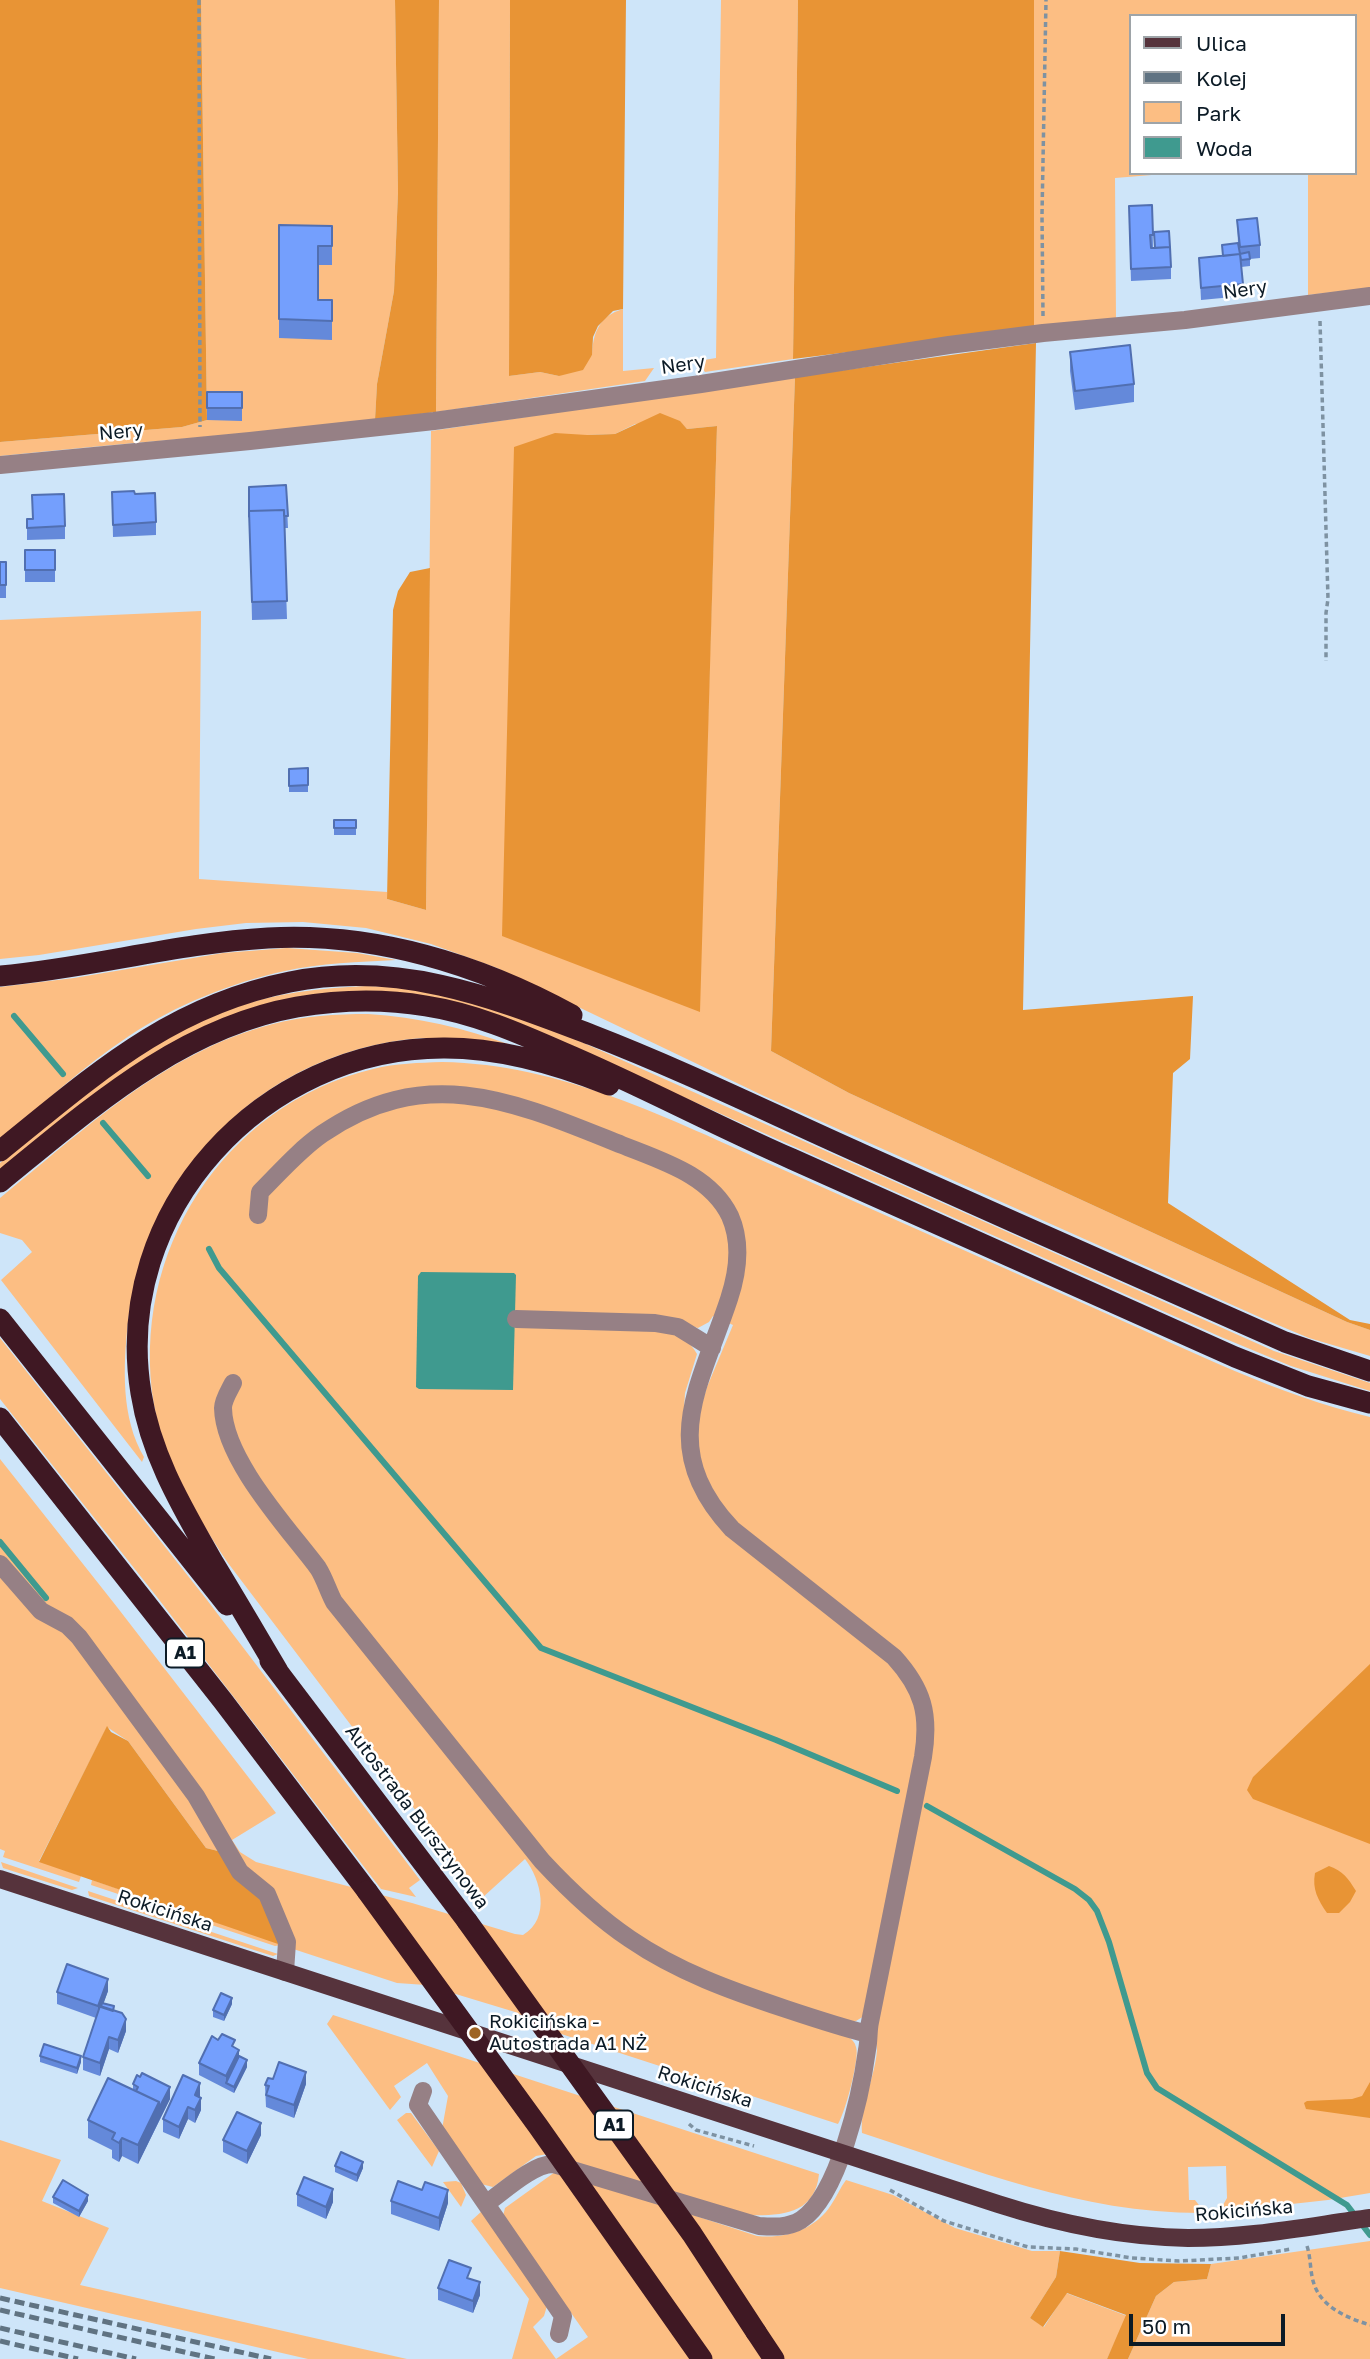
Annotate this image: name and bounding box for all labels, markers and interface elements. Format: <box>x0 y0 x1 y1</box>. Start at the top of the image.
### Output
legend <box>1128 14 1356 175</box>
text: Ulica <box>1196 30 1247 56</box>
text: Kolej <box>1196 65 1247 91</box>
text: Park <box>1196 100 1241 126</box>
text: Woda <box>1196 135 1253 161</box>
street label: Nery <box>1222 276 1268 304</box>
street label: Nery <box>660 351 706 379</box>
street label: Nery <box>98 419 144 445</box>
road number: A1 <box>166 1638 204 1668</box>
street label: Autostrada Bursztynowa <box>340 1720 494 1914</box>
street label: Rokicińska <box>115 1885 215 1937</box>
place label: Rokicińska - Autostrada A1 NŻ <box>489 2011 647 2055</box>
marker: Rokicińska - Autostrada A1 NŻ <box>467 2025 483 2041</box>
street label: Rokicińska <box>655 2061 755 2113</box>
road number: A1 <box>595 2110 633 2140</box>
street label: Rokicińska <box>1194 2195 1294 2227</box>
scale bar <box>1132 2300 1288 2344</box>
text: 50 m <box>1142 2313 1191 2339</box>

